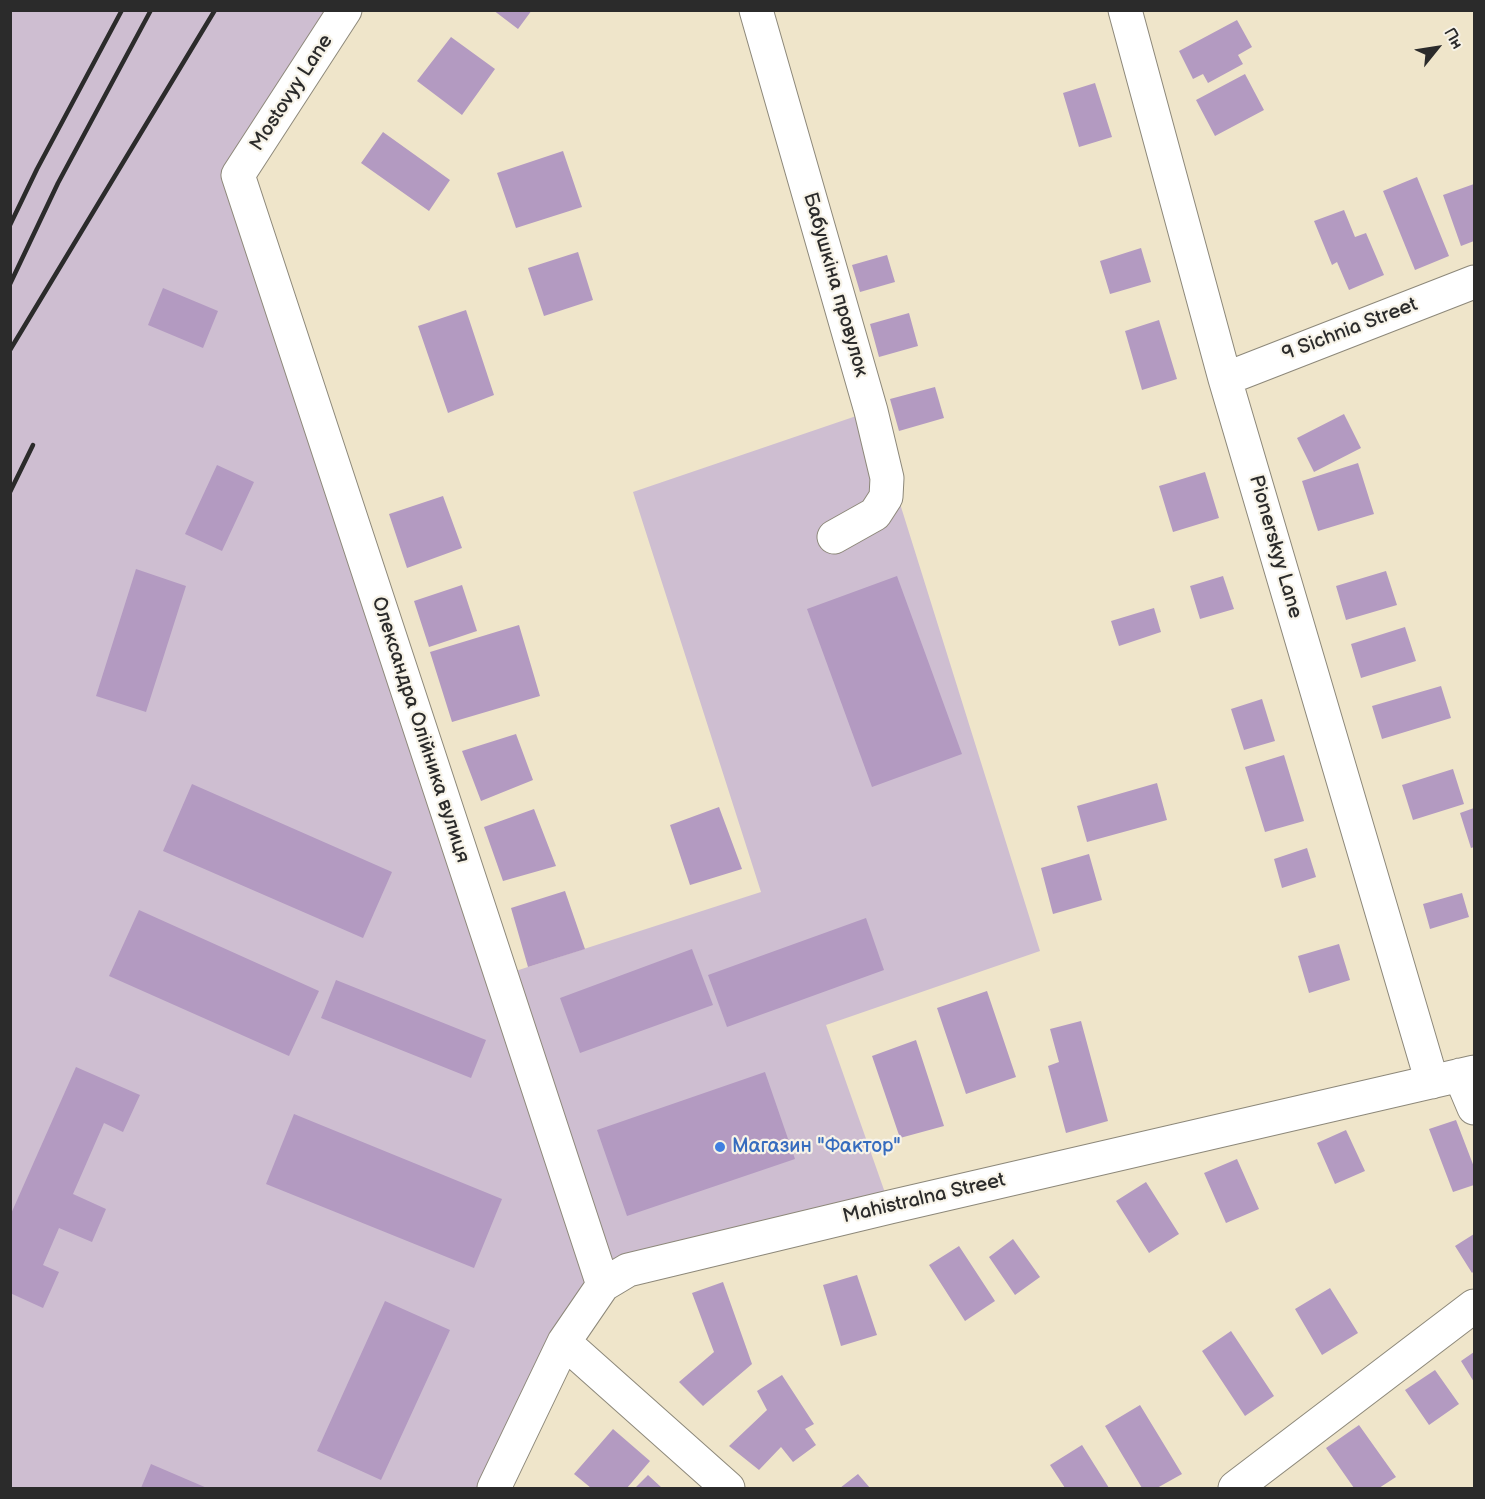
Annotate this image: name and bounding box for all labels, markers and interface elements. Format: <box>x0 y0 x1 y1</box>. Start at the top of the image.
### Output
north arrow <box>1407 18 1467 78</box>
text: Пн <box>1439 25 1467 53</box>
street label: Mostovyy Lane <box>245 30 339 156</box>
street label: Бабушкіна провулок <box>797 190 873 380</box>
street label: 9 Sichnia Street <box>1279 293 1421 367</box>
street label: Pionerskyy Lane <box>1243 473 1307 621</box>
street label: Олександра Олійника вулиця <box>366 594 474 866</box>
place label: Магазин "Фактор" <box>732 1135 901 1159</box>
marker: Магазин "Фактор" <box>713 1140 727 1154</box>
street label: Mahistralna Street <box>840 1169 1008 1229</box>

